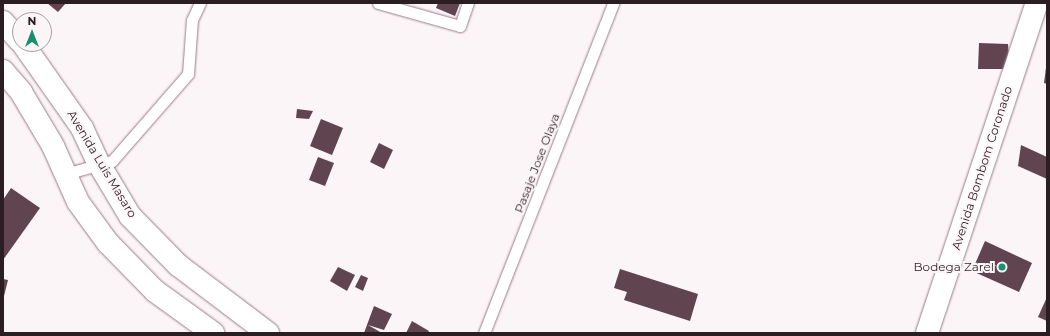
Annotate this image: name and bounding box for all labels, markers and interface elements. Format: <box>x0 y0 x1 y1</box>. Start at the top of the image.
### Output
north arrow <box>12 12 52 52</box>
text: N <box>28 14 36 28</box>
street label: Avenida Bombom Coronado <box>949 84 1015 252</box>
street label: Avenida Luis Masaro <box>64 108 140 220</box>
street label: Pasaje Jose Olaya <box>511 111 563 215</box>
place label: Bodega Zarel <box>914 260 994 274</box>
marker: Bodega Zarel <box>997 262 1007 272</box>

